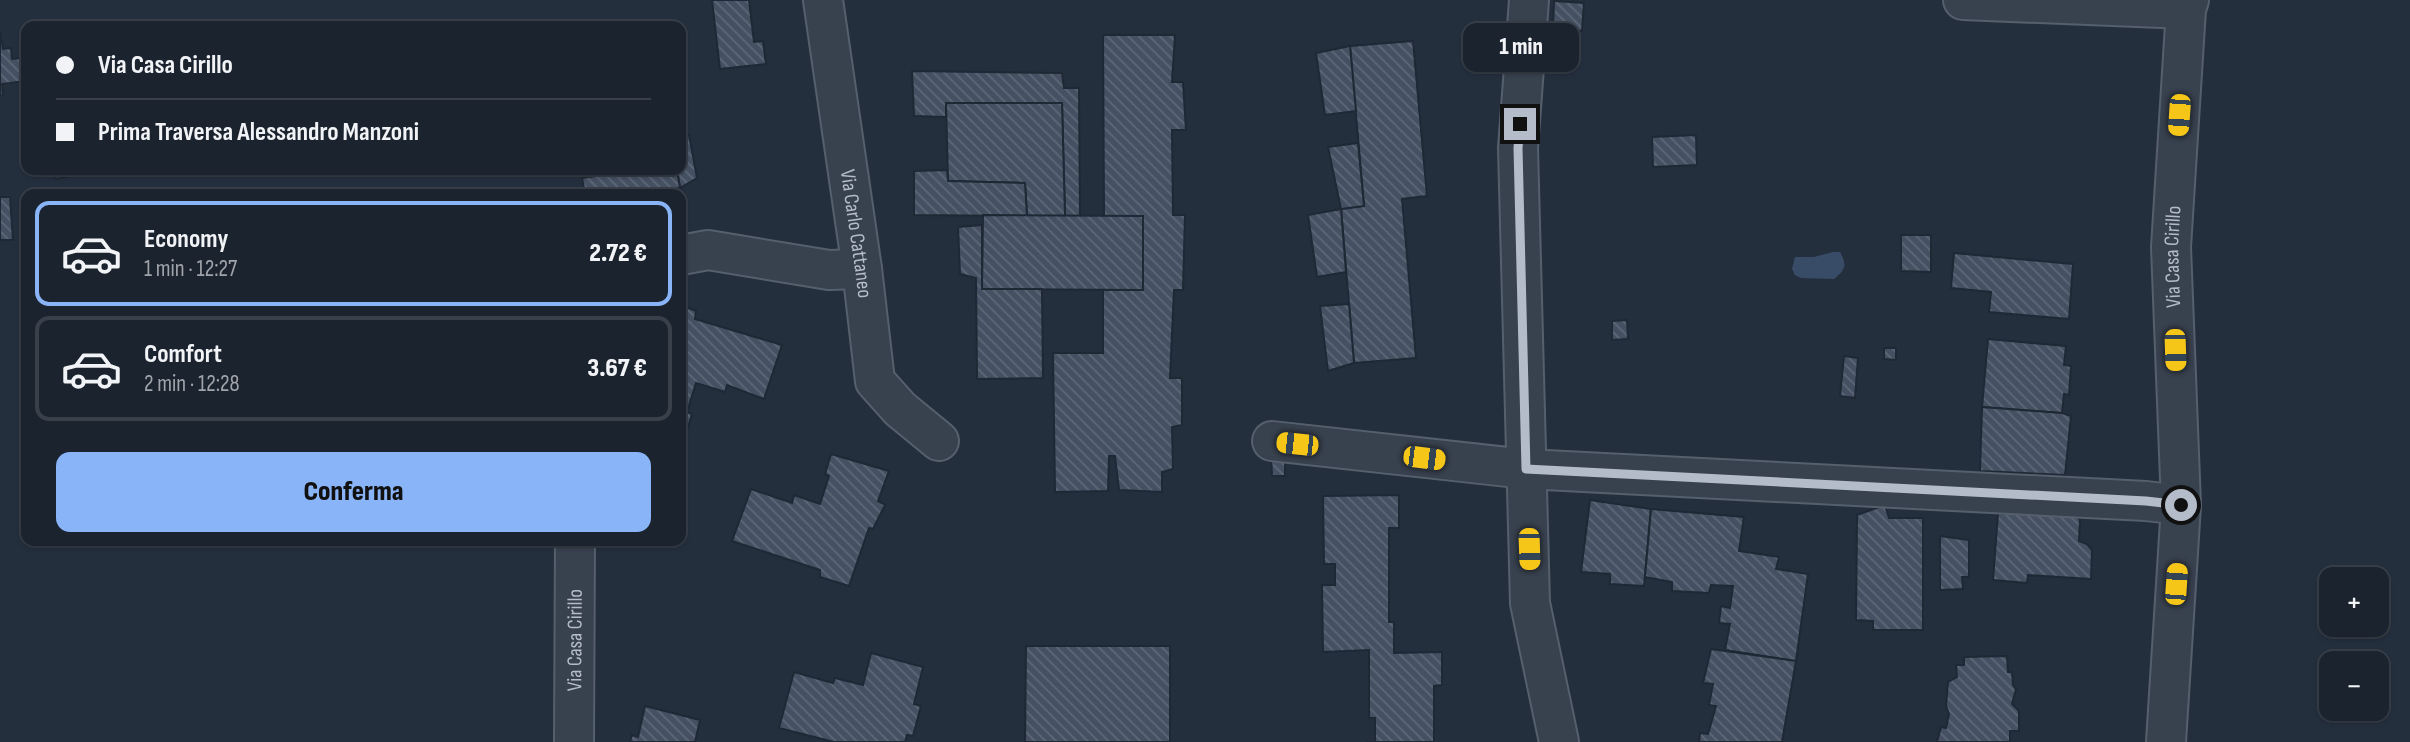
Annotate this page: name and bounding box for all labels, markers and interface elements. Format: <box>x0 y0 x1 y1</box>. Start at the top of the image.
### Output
callout: 1 min <box>1462 23 1578 72</box>
text: 1 min <box>1499 33 1543 61</box>
text: Via Casa Cirillo <box>98 50 233 81</box>
car <box>2168 93 2191 137</box>
route end <box>1504 108 1536 140</box>
text: Prima Traversa Alessandro Manzoni <box>98 117 419 148</box>
street label: Via Carlo Cattaneo <box>835 168 877 299</box>
street label: Via Casa Cirillo <box>2159 205 2187 308</box>
icon: car <box>60 222 123 285</box>
text: Economy <box>144 224 228 255</box>
text: 2.72 € <box>589 238 647 269</box>
text: 1 min · 12:27 <box>144 255 237 283</box>
car <box>2164 329 2187 371</box>
icon: car <box>60 337 123 400</box>
text: Comfort <box>144 339 222 370</box>
text: 3.67 € <box>587 353 647 384</box>
text: 2 min · 12:28 <box>144 370 240 398</box>
car <box>1276 431 1319 457</box>
car <box>1402 445 1447 471</box>
button: Conferma <box>56 452 651 532</box>
route start <box>2165 489 2197 521</box>
car <box>1518 528 1541 570</box>
car <box>2165 562 2188 606</box>
map controls <box>2319 567 2389 721</box>
button: + <box>2319 567 2389 637</box>
street label: Via Casa Cirillo <box>562 589 588 691</box>
button: − <box>2319 651 2389 721</box>

